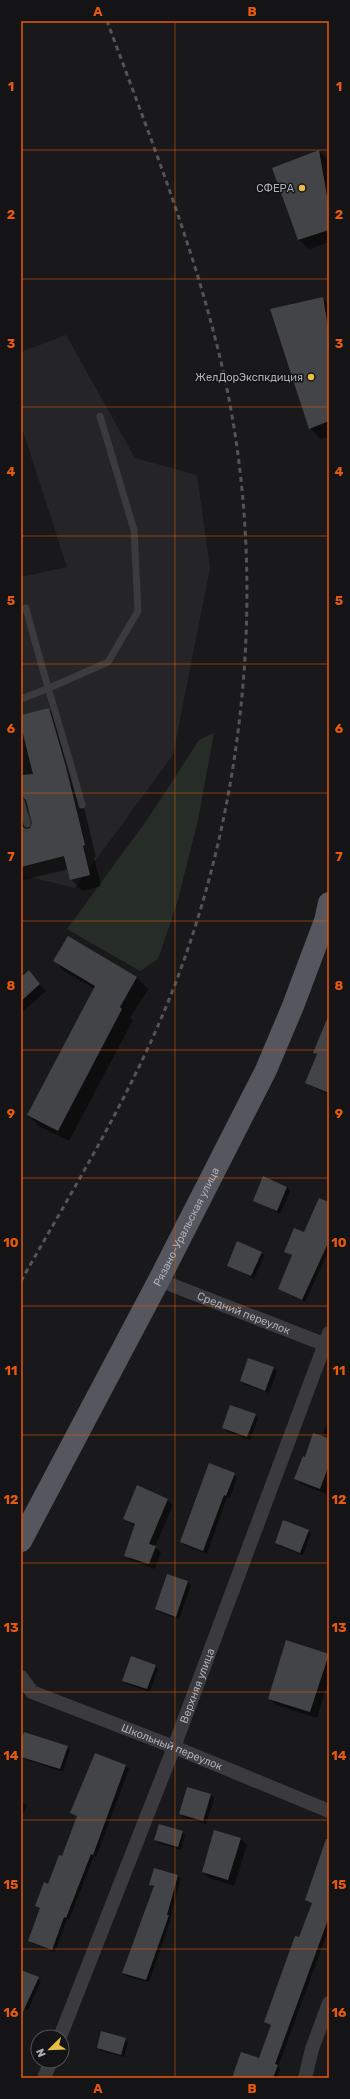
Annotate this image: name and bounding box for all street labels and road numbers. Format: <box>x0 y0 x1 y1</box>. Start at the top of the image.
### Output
street label: Рязано-Уральская улица <box>150 1165 222 1288</box>
street label: Средний переулок <box>195 1289 292 1337</box>
street label: Верхняя улица <box>177 1646 217 1725</box>
street label: Школьный переулок <box>120 1721 225 1773</box>

